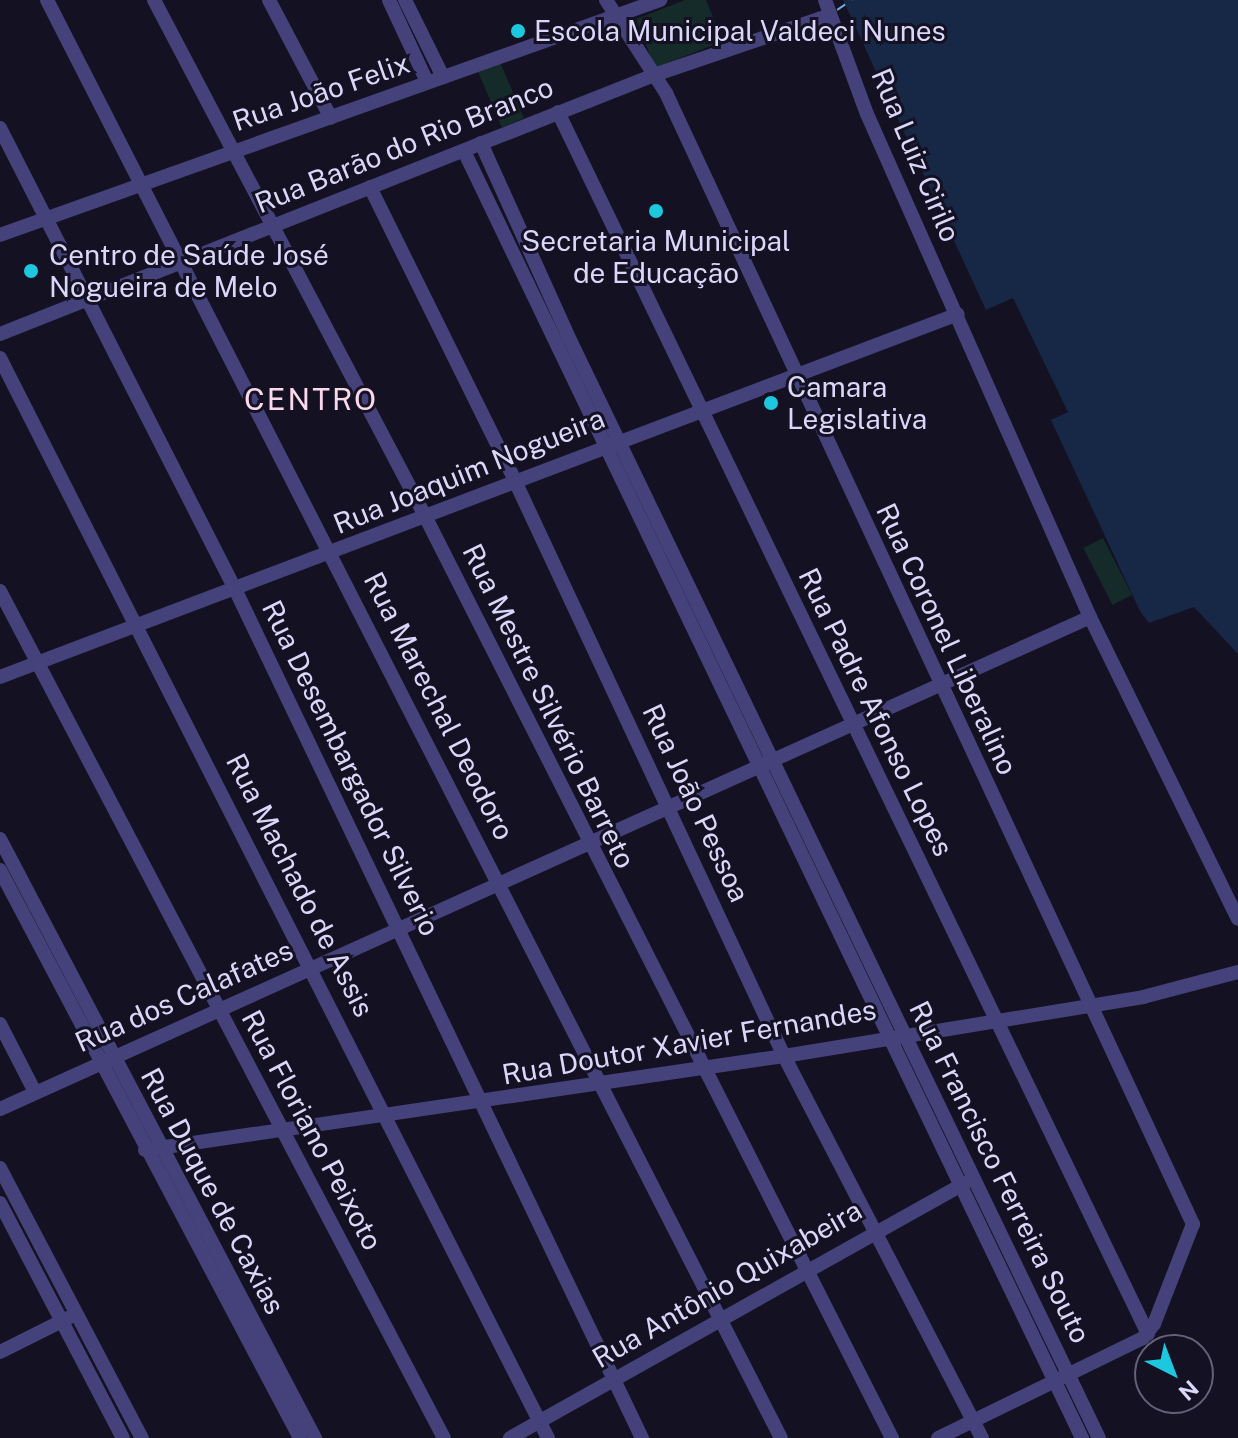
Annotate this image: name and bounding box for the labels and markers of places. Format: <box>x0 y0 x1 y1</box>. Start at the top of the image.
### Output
place label: Escola Municipal Valdeci Nunes <box>534 14 946 48</box>
marker: Escola Municipal Valdeci Nunes <box>509 22 527 40</box>
marker: Secretaria Municipal de Educação <box>647 202 665 220</box>
place label: Secretaria Municipal de Educação <box>522 224 790 290</box>
place label: Centro de Saúde José Nogueira de Melo <box>49 238 330 304</box>
marker: Centro de Saúde José Nogueira de Melo <box>20 260 42 282</box>
place label: Camara Legislativa <box>787 370 927 436</box>
marker: Camara Legislativa <box>762 394 780 412</box>

